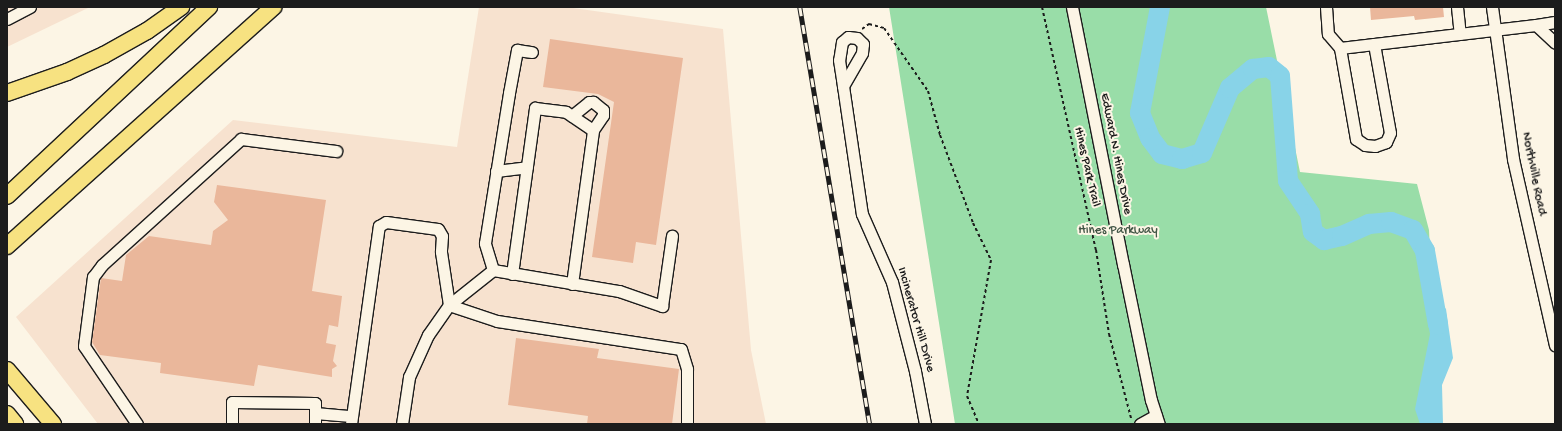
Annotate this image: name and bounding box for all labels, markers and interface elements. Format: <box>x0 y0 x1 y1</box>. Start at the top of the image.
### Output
street label: Edward N. Hines Drive <box>1096 92 1134 216</box>
street label: Hines Park Trail <box>1069 126 1103 208</box>
street label: Northville Road <box>1517 131 1549 217</box>
park label: Hines Parkway <box>1078 223 1158 239</box>
street label: Incinerator Hill Drive <box>893 266 937 374</box>

